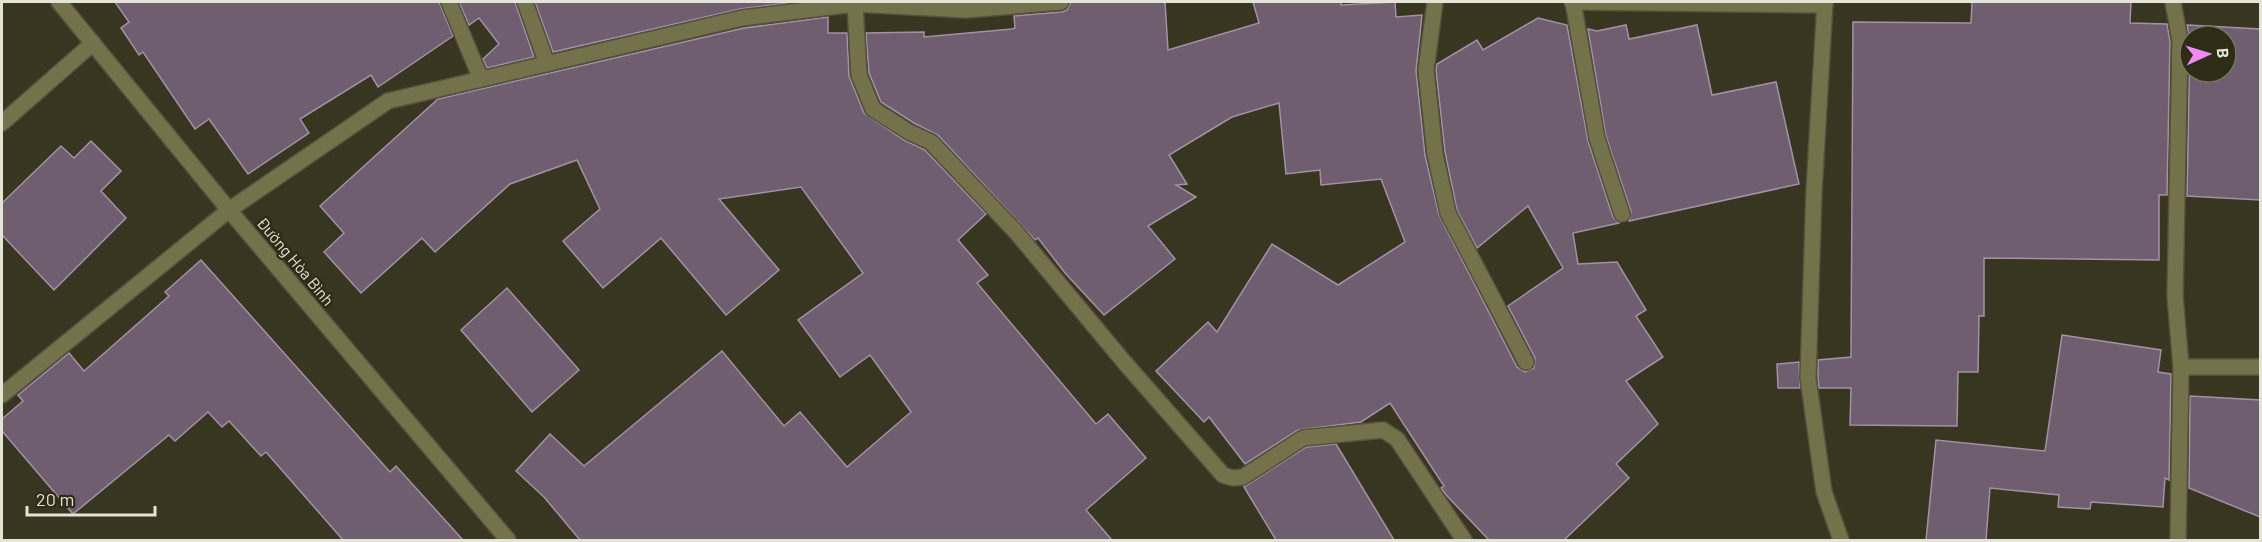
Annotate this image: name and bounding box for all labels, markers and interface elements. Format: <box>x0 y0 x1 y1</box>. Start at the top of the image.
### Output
north arrow <box>2178 24 2238 84</box>
text: B <box>2214 47 2233 59</box>
street label: Đường Hòa Bình <box>254 213 338 309</box>
scale bar <box>27 479 154 517</box>
text: 20 m <box>36 488 74 510</box>

